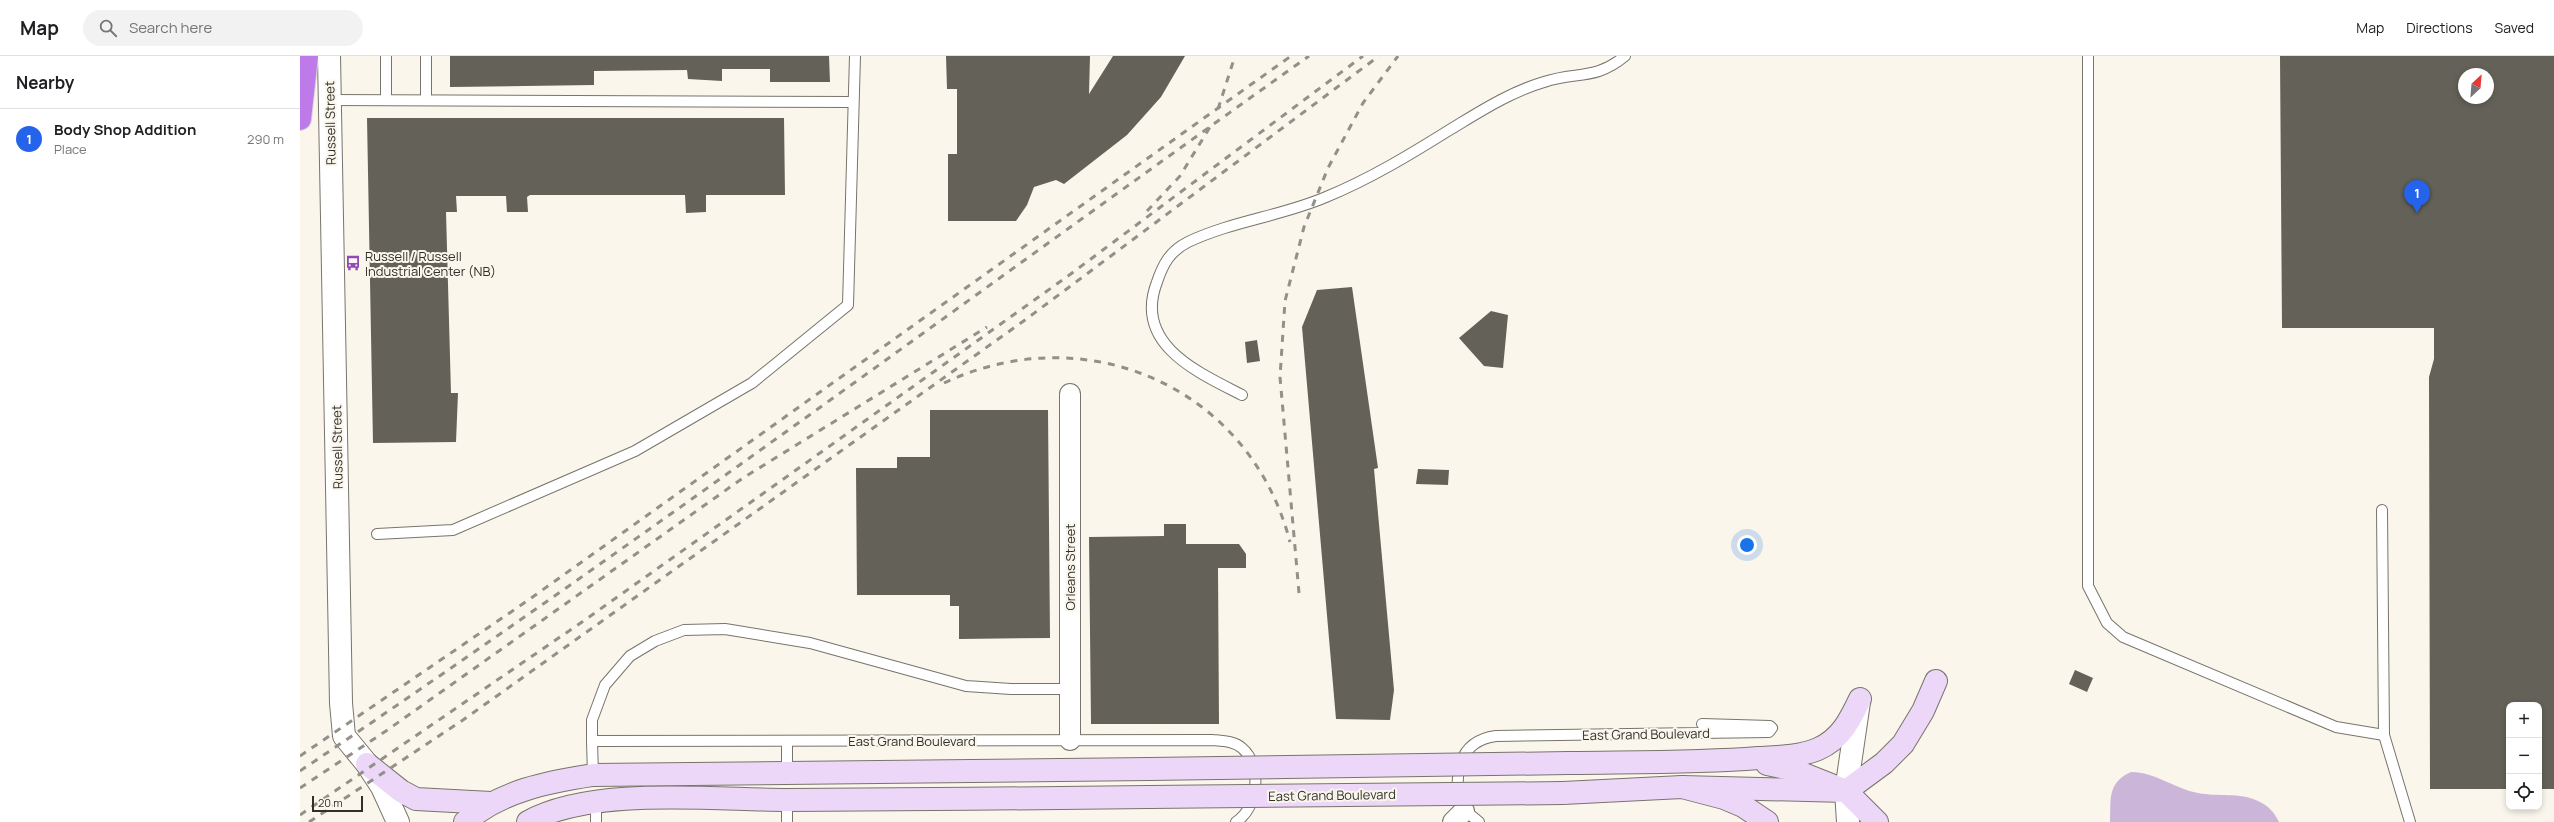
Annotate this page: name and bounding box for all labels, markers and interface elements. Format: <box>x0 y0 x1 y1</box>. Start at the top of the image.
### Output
search box <box>83 10 363 46</box>
text: Map <box>20 15 59 41</box>
icon: search <box>97 17 119 39</box>
text: Search here <box>129 17 212 38</box>
text: Map <box>2356 18 2384 37</box>
text: Directions <box>2406 18 2473 37</box>
text: Saved <box>2495 18 2534 37</box>
north arrow <box>2458 68 2494 104</box>
text: Nearby <box>16 71 74 94</box>
street label: Russell Street <box>320 81 340 165</box>
text: Body Shop Addition <box>54 119 196 140</box>
text: 1 <box>26 130 32 148</box>
text: 290 m <box>247 130 284 148</box>
text: Place <box>54 140 87 158</box>
pin: 1 <box>2404 180 2430 213</box>
place label: Russell / Russell Industrial Center (NB) <box>365 247 496 280</box>
bus stop icon: Russell / Russell Industrial Center (NB) <box>344 254 362 272</box>
street label: Russell Street <box>327 405 347 489</box>
street label: Orleans Street <box>1061 523 1079 611</box>
your location <box>1737 535 1757 555</box>
map controls <box>2506 702 2542 810</box>
button: + <box>2506 702 2542 738</box>
street label: East Grand Boulevard <box>1582 724 1710 744</box>
street label: East Grand Boulevard <box>848 732 976 750</box>
button: − <box>2506 738 2542 774</box>
button: locate <box>2506 774 2542 810</box>
street label: East Grand Boulevard <box>1268 785 1396 805</box>
scale bar <box>312 794 363 813</box>
text: 20 m <box>318 795 343 810</box>

